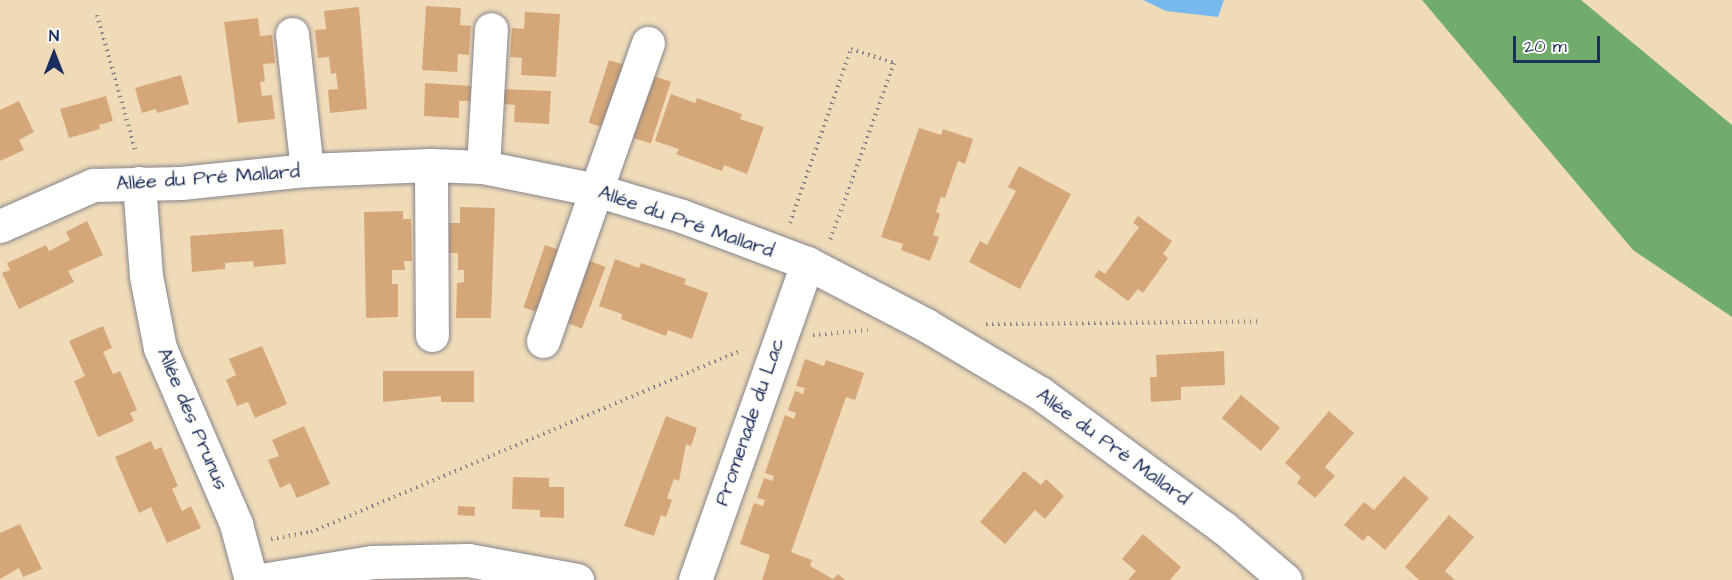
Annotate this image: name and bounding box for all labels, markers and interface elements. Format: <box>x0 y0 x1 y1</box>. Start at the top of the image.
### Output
north arrow <box>24 24 84 84</box>
scale bar <box>1516 24 1603 62</box>
text: N <box>49 25 59 47</box>
text: 20 m <box>1524 34 1567 59</box>
street label: Allée du Pré Mallard <box>115 160 301 196</box>
street label: Allée du Pré Mallard <box>595 181 777 263</box>
street label: Promenade du Lac <box>710 335 790 509</box>
street label: Allée des Prunus <box>151 344 233 494</box>
street label: Allée du Pré Mallard <box>1031 383 1195 511</box>

